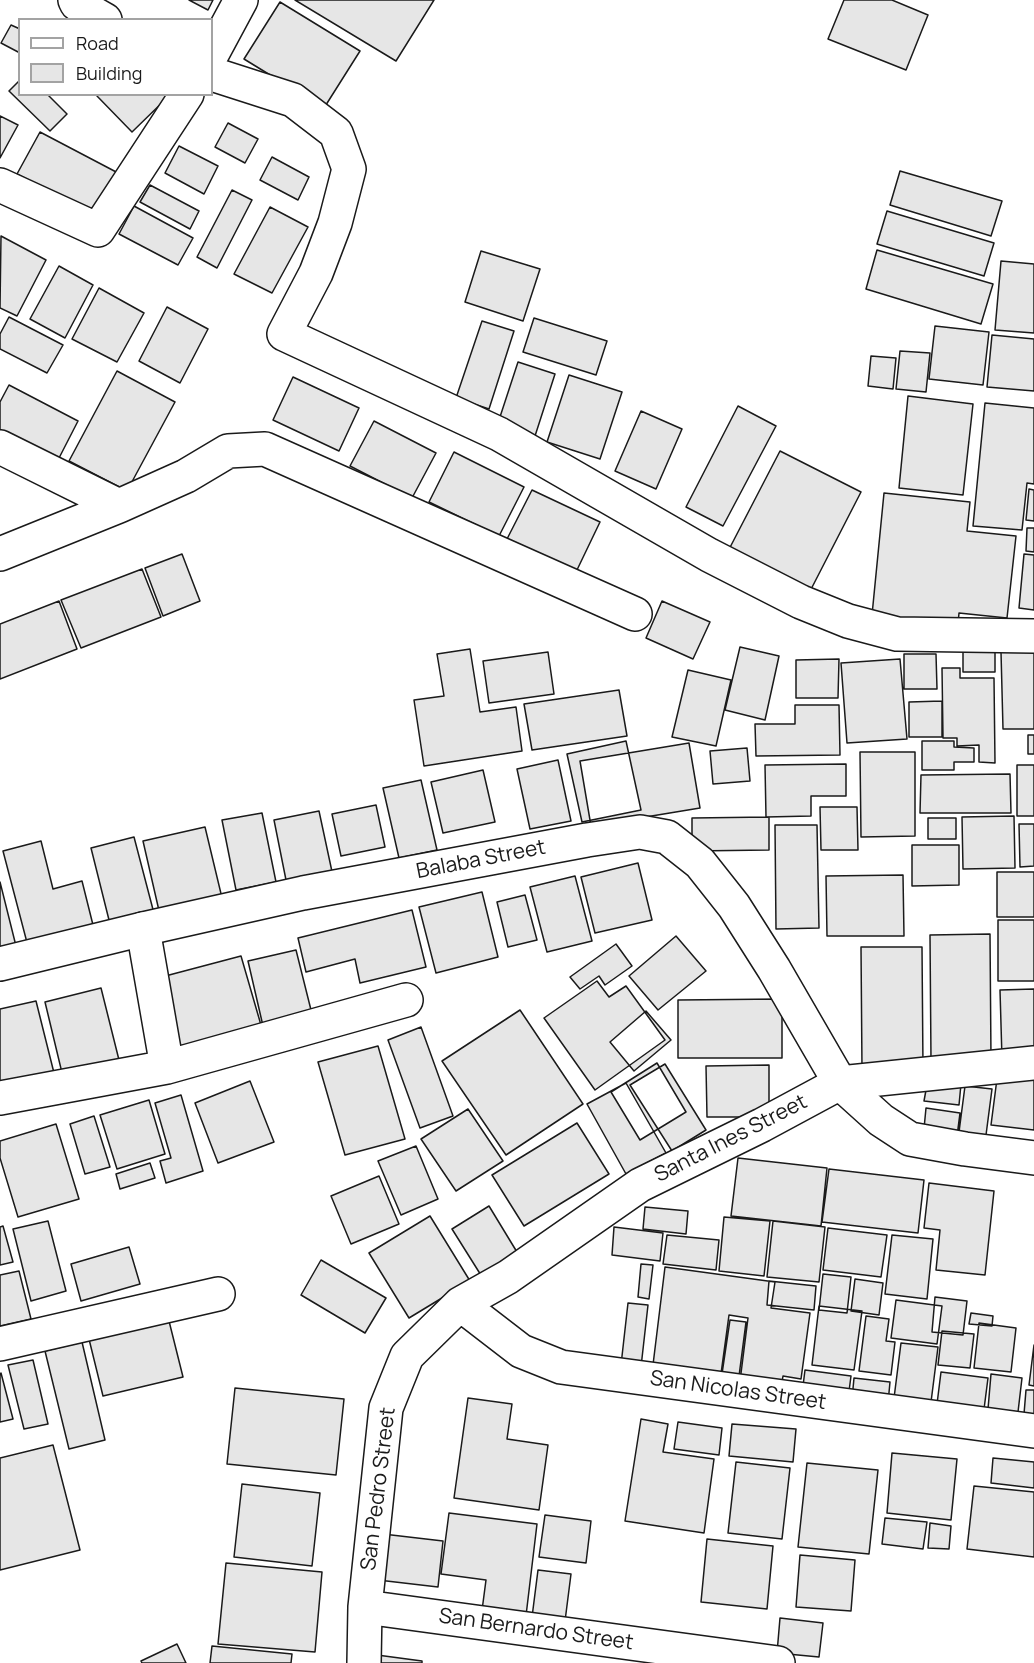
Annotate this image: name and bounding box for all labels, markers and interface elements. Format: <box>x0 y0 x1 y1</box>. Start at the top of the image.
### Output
legend <box>18 18 213 96</box>
text: Road <box>76 31 119 55</box>
text: Building <box>76 61 142 85</box>
street label: Balaba Street <box>414 835 548 885</box>
street label: Santa Ines Street <box>651 1090 811 1188</box>
street label: San Nicolas Street <box>648 1366 828 1416</box>
street label: San Pedro Street <box>356 1406 402 1572</box>
street label: San Bernardo Street <box>437 1604 635 1656</box>

